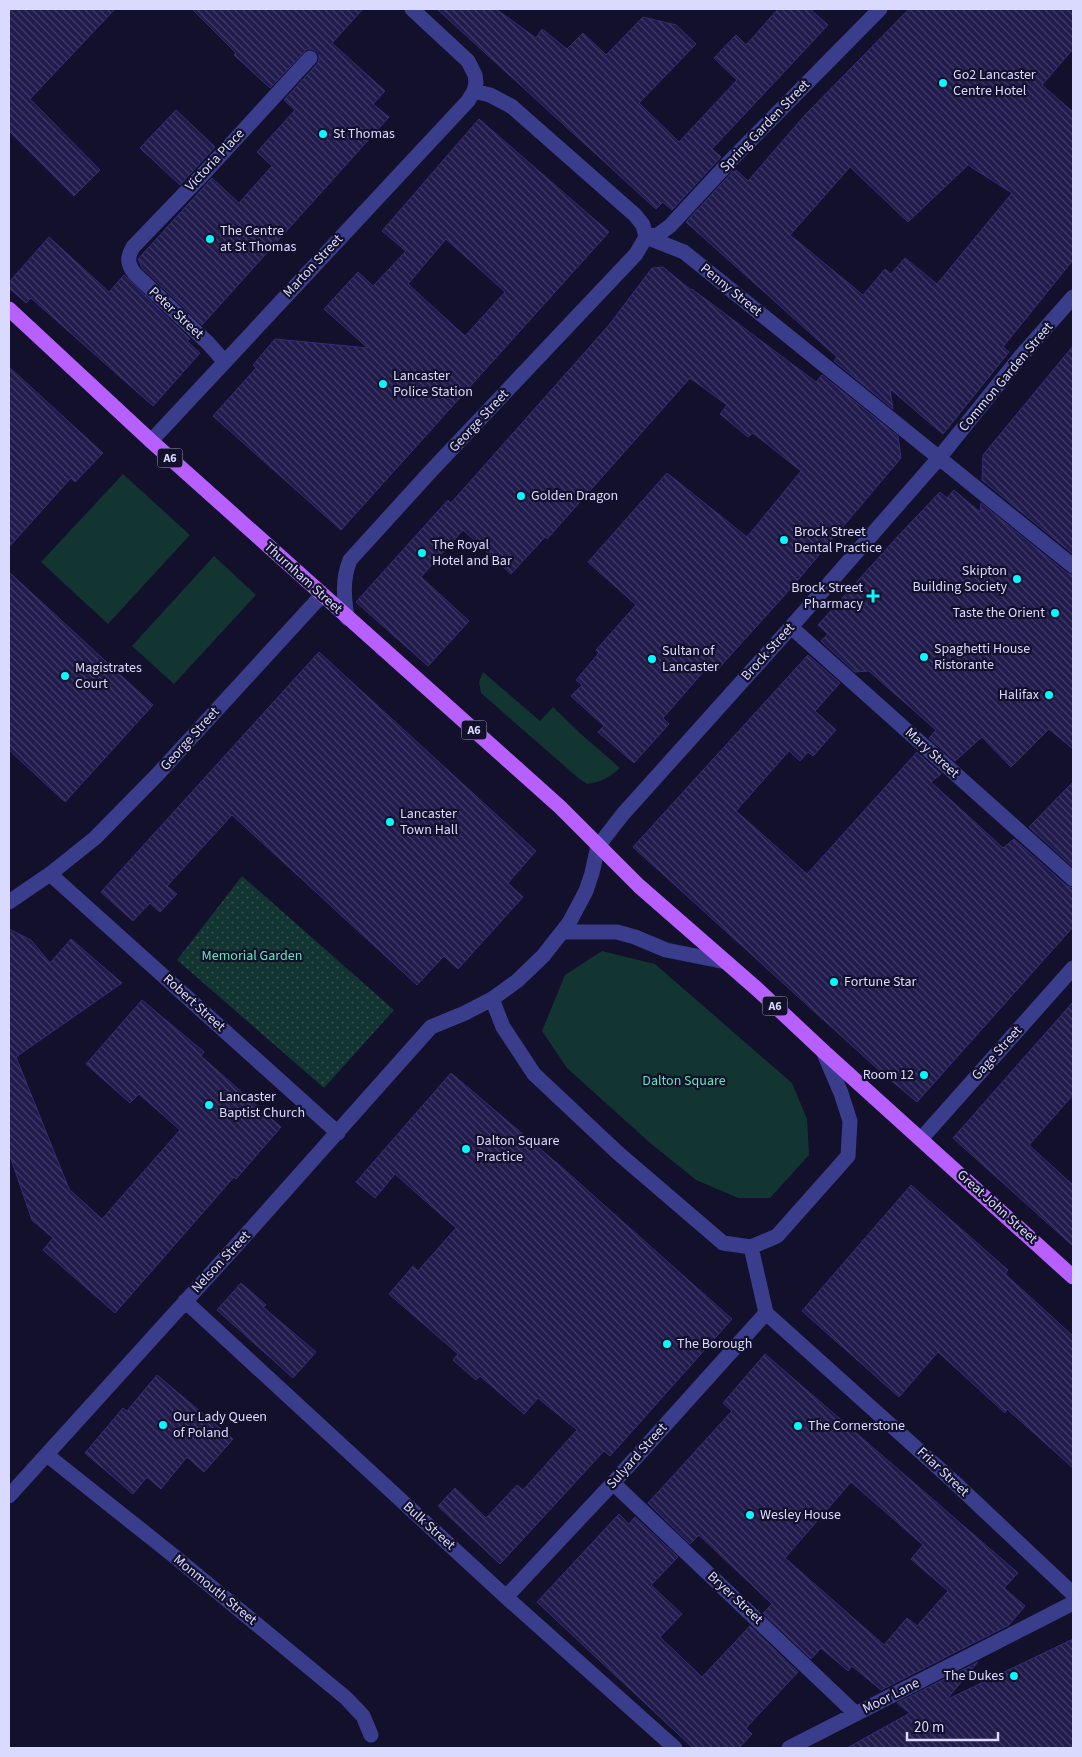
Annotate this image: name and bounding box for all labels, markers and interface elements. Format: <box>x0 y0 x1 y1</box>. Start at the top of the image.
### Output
place label: Go2 Lancaster Centre Hotel <box>953 65 1036 101</box>
street label: Spring Garden Street <box>716 75 815 177</box>
marker: Go2 Lancaster Centre Hotel <box>937 77 949 89</box>
street label: Victoria Place <box>181 124 249 196</box>
place label: St Thomas <box>333 124 395 144</box>
marker: St Thomas <box>317 128 329 140</box>
place label: The Centre at St Thomas <box>220 221 296 257</box>
street label: Marton Street <box>278 230 348 302</box>
marker: The Centre at St Thomas <box>204 233 216 245</box>
street label: Penny Street <box>696 259 766 321</box>
street label: Peter Street <box>144 282 208 344</box>
street label: Common Garden Street <box>954 318 1058 436</box>
place label: Lancaster Police Station <box>393 366 473 402</box>
marker: Lancaster Police Station <box>377 378 389 390</box>
street label: George Street <box>445 385 514 457</box>
road number: A6 <box>158 448 182 468</box>
place label: Golden Dragon <box>531 486 618 506</box>
marker: Golden Dragon <box>515 490 527 502</box>
place label: Brock Street Dental Practice <box>794 522 882 558</box>
marker: Brock Street Dental Practice <box>778 534 790 546</box>
place label: The Royal Hotel and Bar <box>432 535 512 571</box>
street label: Thurnham Street <box>259 537 347 619</box>
marker: The Royal Hotel and Bar <box>416 547 428 559</box>
place label: Skipton Building Society <box>912 561 1007 597</box>
marker: Skipton Building Society <box>1011 573 1023 585</box>
place label: Brock Street Pharmacy <box>791 578 863 614</box>
marker: Brock Street Pharmacy <box>867 590 879 602</box>
place label: Taste the Orient <box>953 603 1045 623</box>
marker: Taste the Orient <box>1049 607 1061 619</box>
street label: Brock Street <box>737 618 800 685</box>
place label: Spaghetti House Ristorante <box>934 639 1030 675</box>
place label: Sultan of Lancaster <box>662 641 719 677</box>
marker: Spaghetti House Ristorante <box>918 651 930 663</box>
marker: Sultan of Lancaster <box>646 653 658 665</box>
place label: Magistrates Court <box>75 658 142 694</box>
marker: Magistrates Court <box>59 670 71 682</box>
place label: Halifax <box>999 685 1040 705</box>
marker: Halifax <box>1043 689 1055 701</box>
street label: George Street <box>156 703 224 775</box>
road number: A6 <box>462 720 486 740</box>
street label: Mary Street <box>900 723 964 783</box>
place label: Lancaster Town Hall <box>400 804 458 840</box>
marker: Lancaster Town Hall <box>384 816 396 828</box>
park label: Memorial Garden <box>202 946 302 966</box>
street label: Robert Street <box>158 970 230 1037</box>
place label: Fortune Star <box>844 972 917 992</box>
marker: Fortune Star <box>828 976 840 988</box>
road number: A6 <box>762 996 788 1016</box>
street label: Gage Street <box>967 1021 1027 1085</box>
place label: Room 12 <box>863 1065 914 1085</box>
marker: Room 12 <box>918 1069 930 1081</box>
park label: Dalton Square <box>642 1071 726 1091</box>
place label: Lancaster Baptist Church <box>219 1087 305 1123</box>
marker: Lancaster Baptist Church <box>203 1099 215 1111</box>
place label: Dalton Square Practice <box>476 1131 559 1167</box>
marker: Dalton Square Practice <box>460 1143 472 1155</box>
street label: Great John Street <box>952 1165 1042 1249</box>
street label: Nelson Street <box>187 1226 255 1298</box>
place label: The Borough <box>677 1334 752 1354</box>
marker: The Borough <box>661 1338 673 1350</box>
place label: Our Lady Queen of Poland <box>173 1407 267 1443</box>
place label: The Cornerstone <box>808 1416 905 1436</box>
marker: Our Lady Queen of Poland <box>157 1419 169 1431</box>
street label: Sulyard Street <box>602 1419 672 1493</box>
marker: The Cornerstone <box>792 1420 804 1432</box>
street label: Friar Street <box>913 1443 974 1502</box>
street label: Bulk Street <box>398 1497 460 1555</box>
place label: Wesley House <box>760 1505 841 1525</box>
marker: Wesley House <box>744 1509 756 1521</box>
street label: Monmouth Street <box>169 1550 261 1630</box>
street label: Bryer Street <box>703 1567 767 1629</box>
place label: The Dukes <box>943 1666 1004 1686</box>
marker: The Dukes <box>1008 1670 1020 1682</box>
street label: Moor Lane <box>859 1673 923 1719</box>
scale bar <box>907 1710 998 1742</box>
text: 20 m <box>914 1717 944 1738</box>

